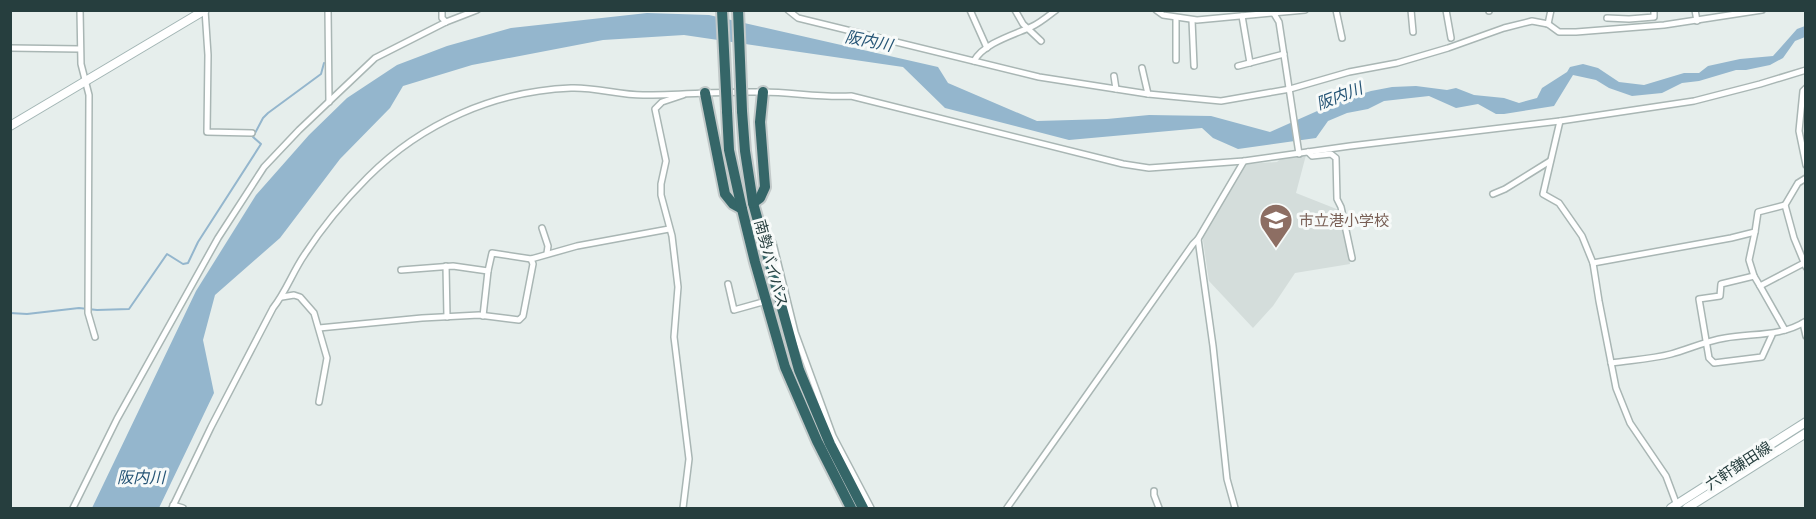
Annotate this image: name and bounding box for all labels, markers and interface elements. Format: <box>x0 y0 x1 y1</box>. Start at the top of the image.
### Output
water label: 阪内川 <box>844 26 896 54</box>
water label: 阪内川 <box>1313 77 1367 112</box>
school or university icon: 市立港小学校 <box>1258 202 1294 249</box>
place label: 市立港小学校 <box>1299 211 1389 229</box>
street label: 南勢バイパス <box>752 217 792 309</box>
street label: 六軒鎌田線 <box>1702 437 1774 493</box>
water label: 阪内川 <box>117 467 167 486</box>

